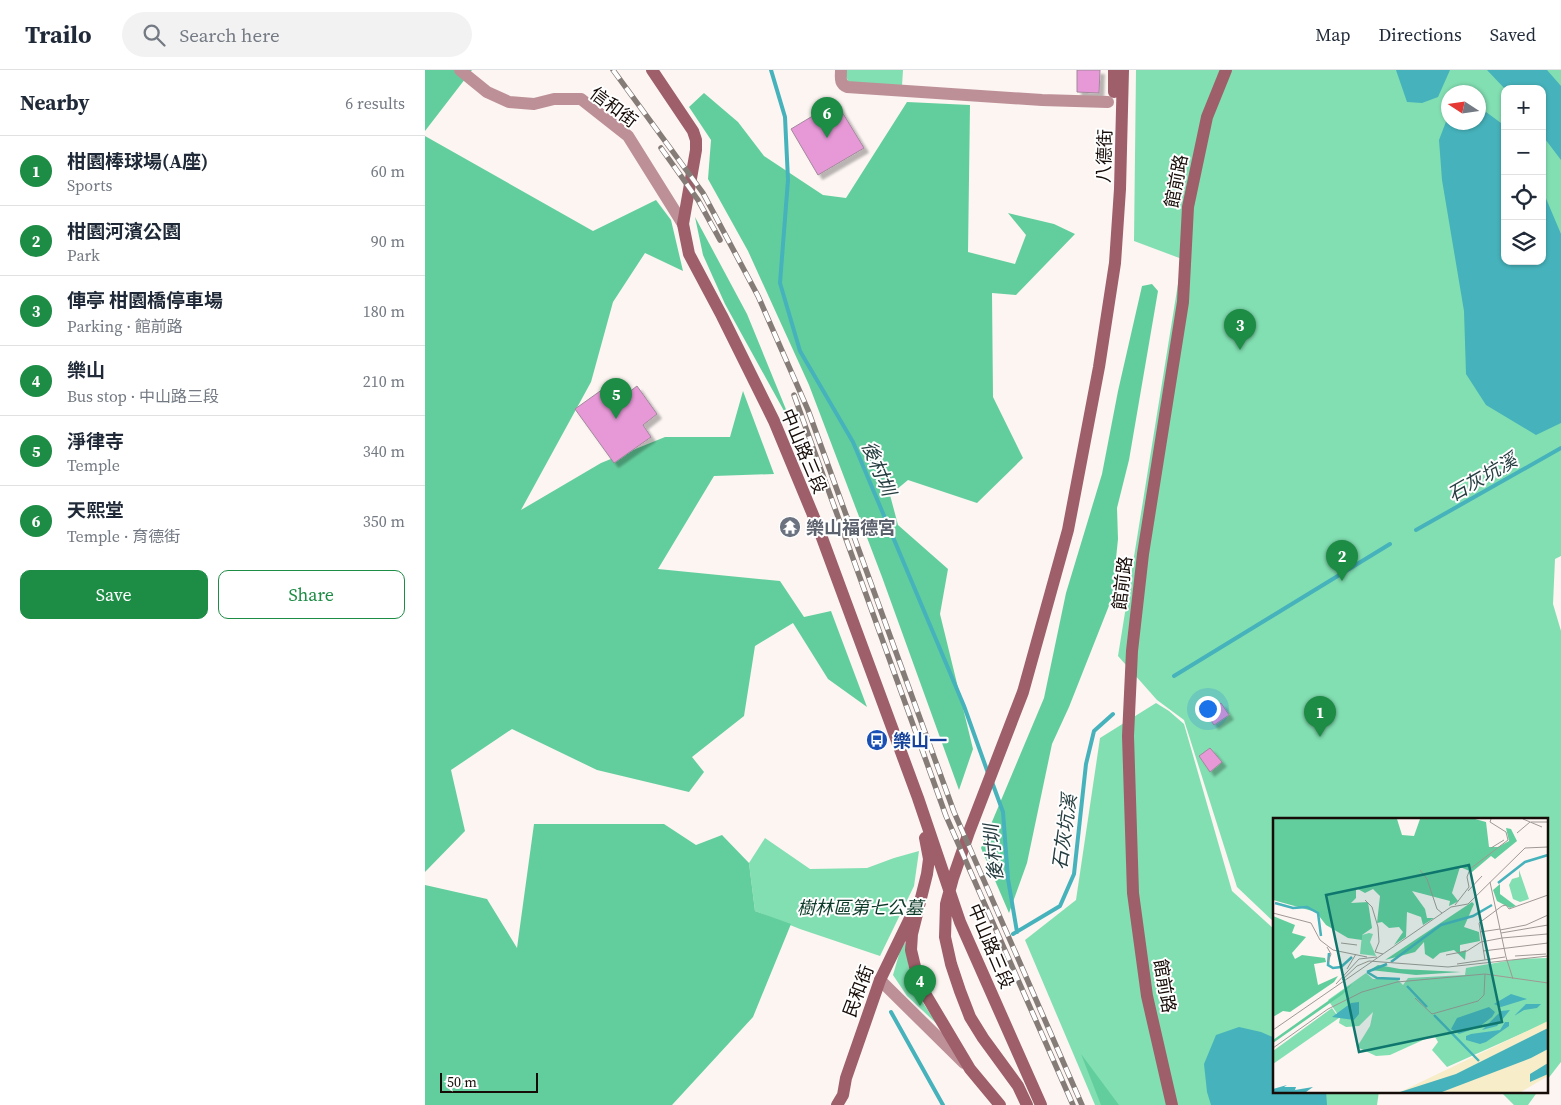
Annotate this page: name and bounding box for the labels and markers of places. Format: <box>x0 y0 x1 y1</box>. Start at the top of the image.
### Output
pin: 6 <box>811 97 843 138</box>
pin: 3 <box>1224 309 1256 350</box>
pin: 5 <box>600 378 632 419</box>
temple icon: 樂山福德宮 <box>778 515 802 539</box>
place label: 樂山福德宮 <box>806 515 896 540</box>
pin: 2 <box>1326 540 1358 581</box>
pin: 1 <box>1304 696 1336 737</box>
bus stop icon: 樂山一 <box>865 728 889 752</box>
place label: 樂山一 <box>893 728 947 753</box>
pin: 4 <box>904 965 936 1006</box>

